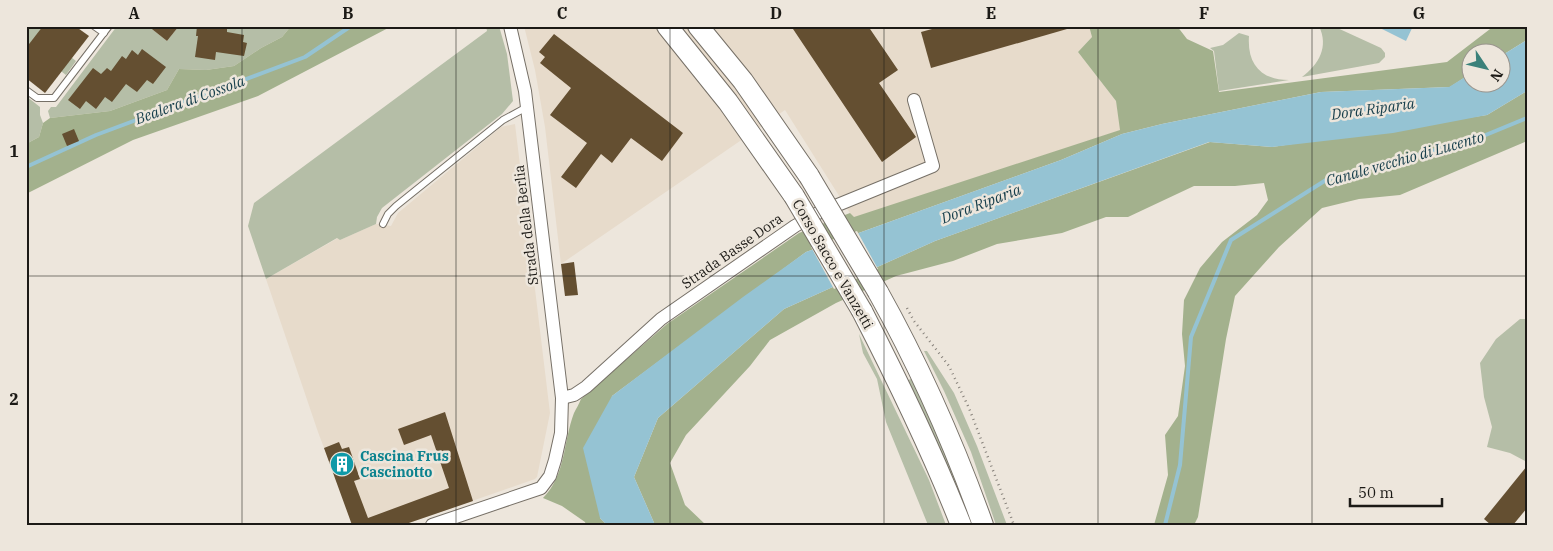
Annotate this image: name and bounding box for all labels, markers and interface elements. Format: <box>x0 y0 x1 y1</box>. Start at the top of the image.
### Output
text: A <box>128 3 140 23</box>
text: B <box>342 3 354 23</box>
text: C <box>557 3 567 23</box>
text: D <box>770 3 782 23</box>
text: E <box>986 3 996 23</box>
text: F <box>1199 3 1209 23</box>
text: G <box>1413 3 1425 23</box>
north arrow <box>1460 42 1510 92</box>
text: N <box>1486 66 1507 85</box>
water label: Bealera di Cossola <box>131 71 248 129</box>
water label: Dora Riparia <box>1329 93 1417 124</box>
water label: Canale vecchio di Lucento <box>1324 127 1486 190</box>
text: 1 <box>9 141 19 161</box>
street label: Strada della Berlia <box>510 163 542 286</box>
water label: Dora Riparia <box>937 179 1024 228</box>
street label: Corso Sacco e Vanzetti <box>789 196 877 332</box>
street label: Strada Basse Dora <box>678 209 786 293</box>
text: 2 <box>9 389 19 409</box>
place label: Cascina Frus Cascinotto <box>360 447 449 481</box>
building icon: Cascina Frus Cascinotto <box>329 451 355 477</box>
scale bar <box>1350 476 1443 508</box>
text: 50 m <box>1358 483 1394 502</box>

